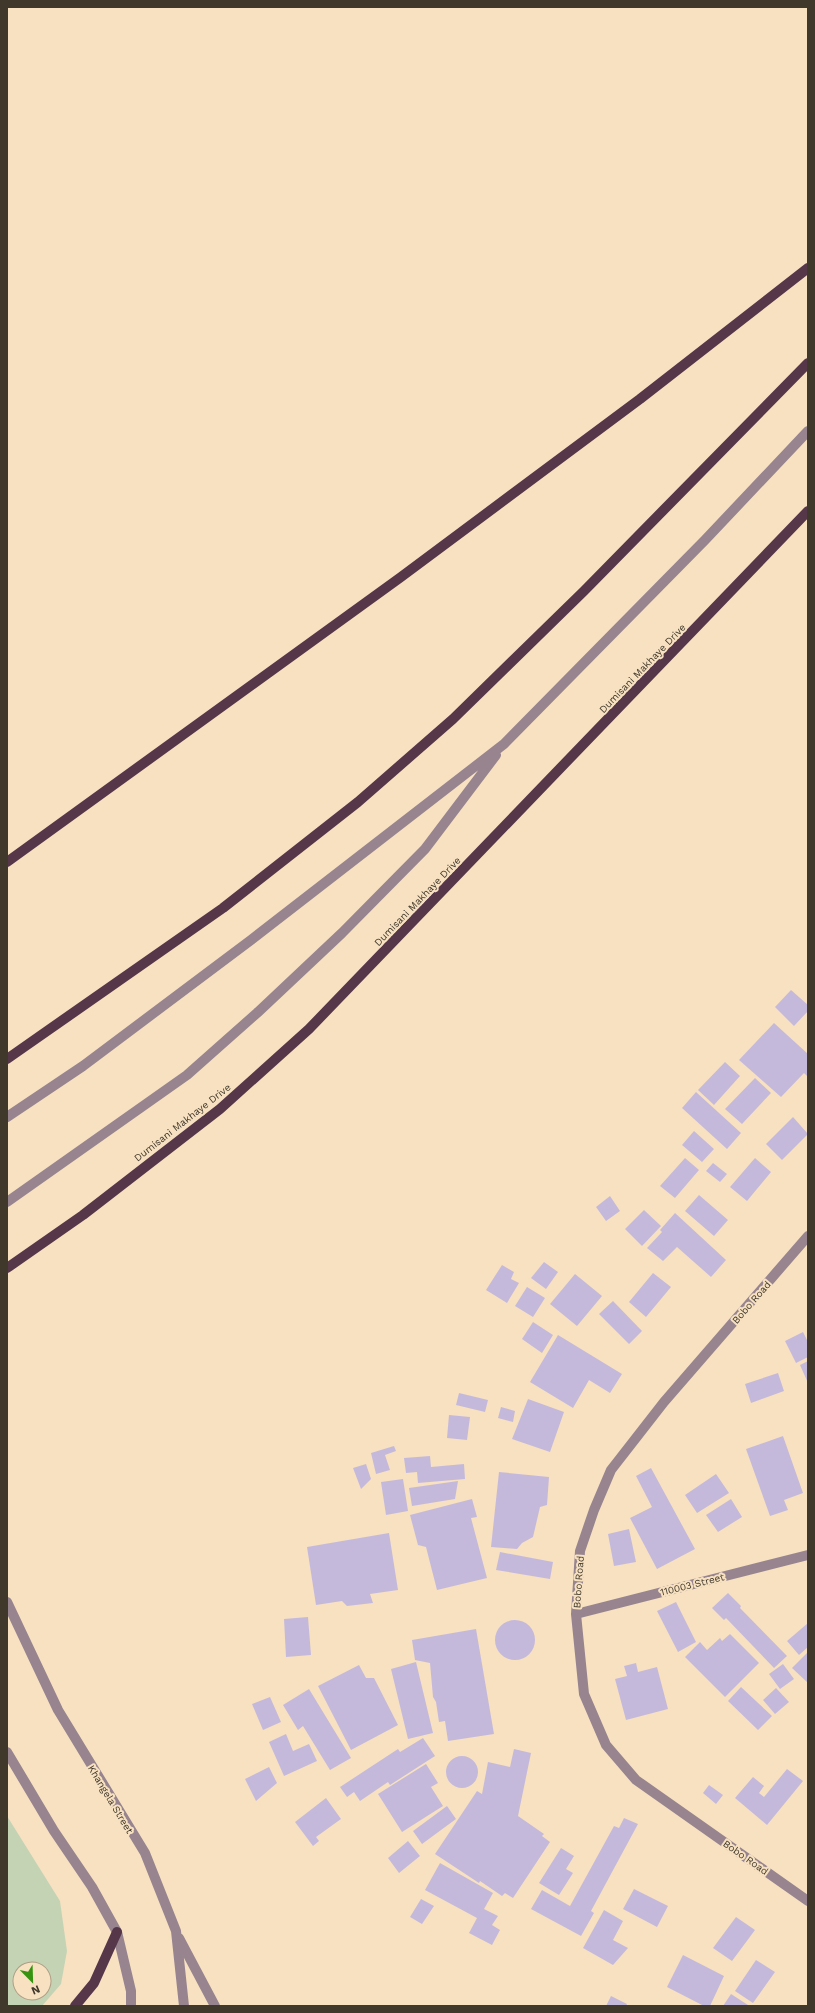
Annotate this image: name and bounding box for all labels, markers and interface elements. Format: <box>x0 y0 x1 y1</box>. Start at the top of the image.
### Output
street label: Dumisani Makhaye Drive <box>597 621 688 715</box>
street label: Dumisani Makhaye Drive <box>372 854 463 948</box>
street label: Dumisani Makhaye Drive <box>132 1081 233 1163</box>
street label: Bobo Road <box>730 1279 773 1326</box>
street label: Bobo Road <box>571 1555 586 1609</box>
street label: 110003 Street <box>659 1571 726 1598</box>
street label: Khangela Street <box>86 1763 136 1836</box>
street label: Bobo Road <box>721 1838 770 1877</box>
north arrow <box>12 1961 52 2001</box>
text: N <box>29 1982 42 1997</box>

